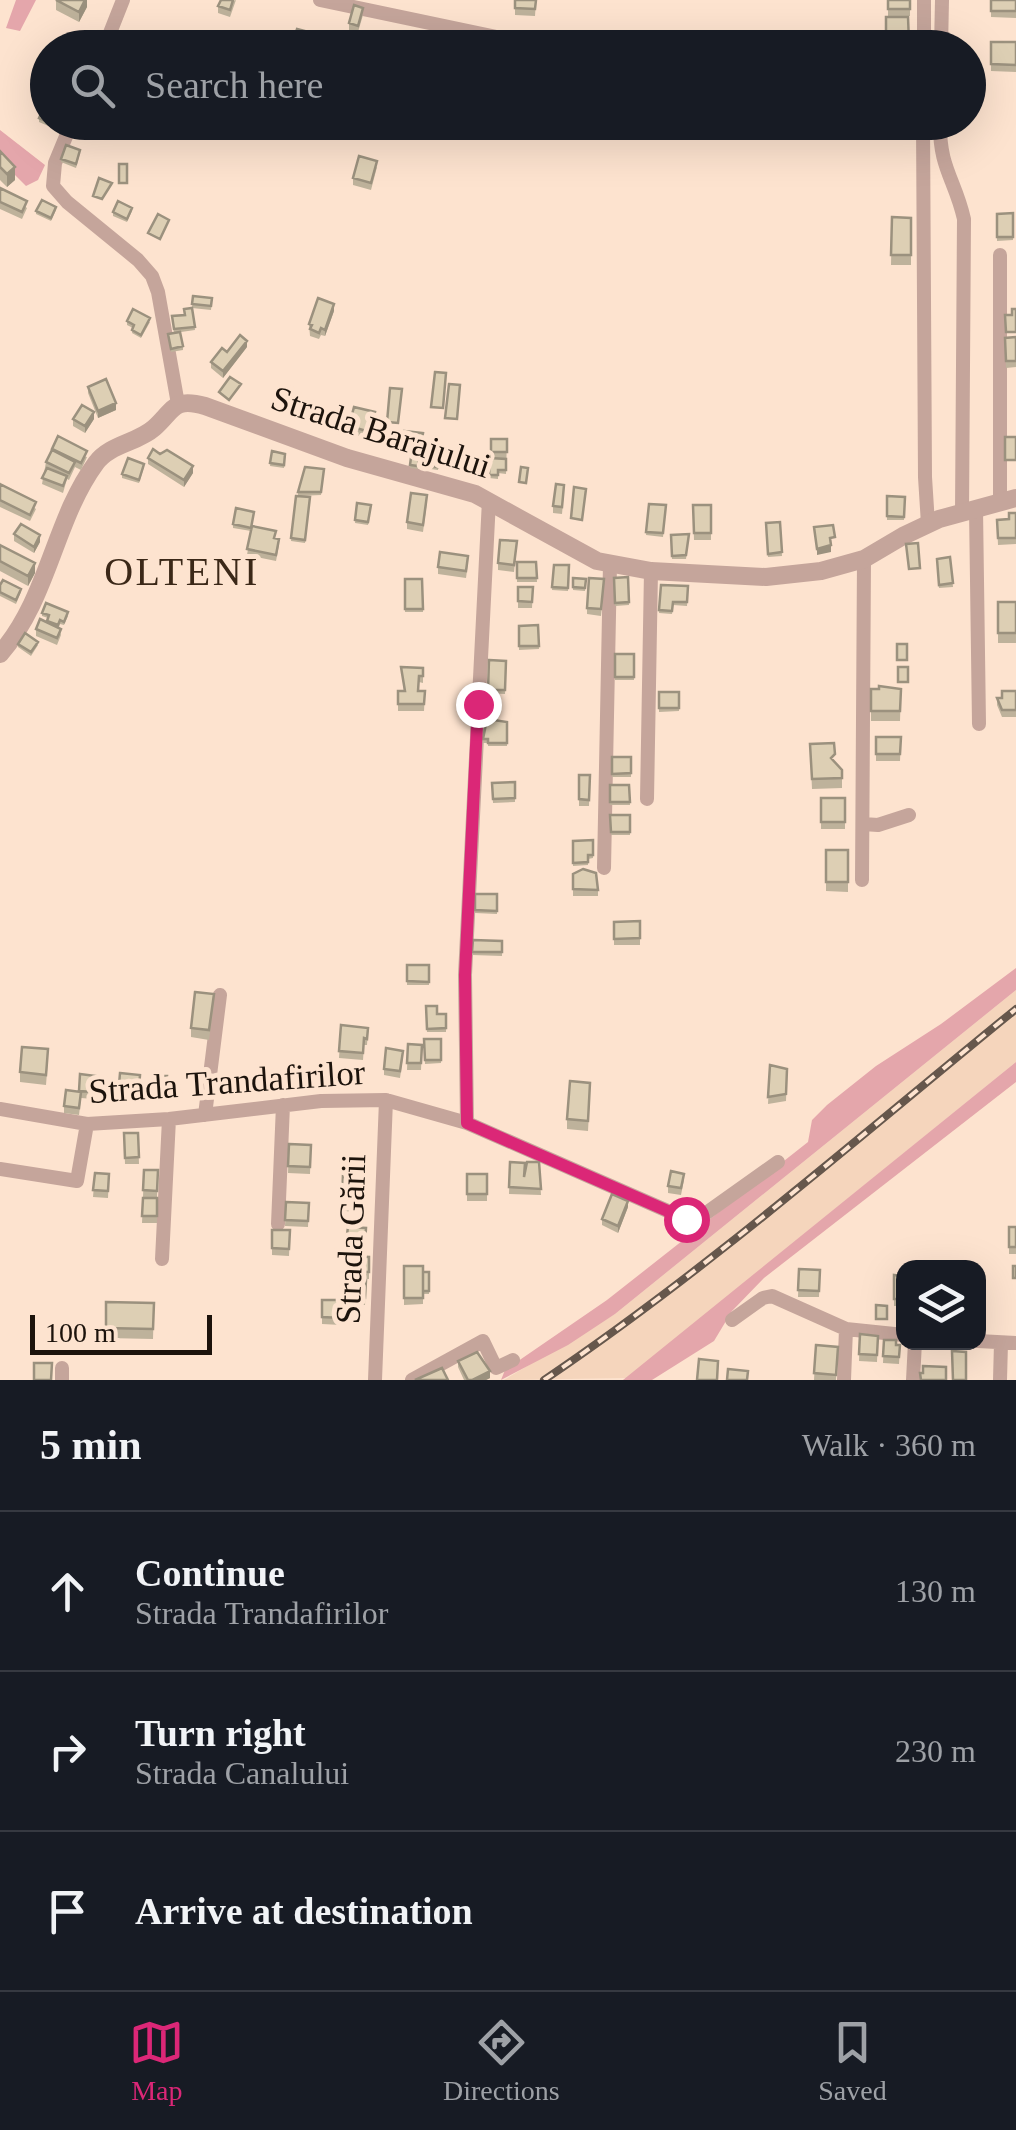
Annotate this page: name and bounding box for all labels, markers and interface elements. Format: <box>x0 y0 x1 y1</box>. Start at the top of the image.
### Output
search box <box>30 30 986 140</box>
icon: search <box>65 58 120 113</box>
text: Search here <box>145 64 323 106</box>
street label: Strada Barajului <box>266 378 496 486</box>
district label: OLTENI <box>104 549 260 594</box>
route end <box>456 682 502 728</box>
street label: Strada Trandafirilor <box>87 1053 367 1111</box>
street label: Strada Gării <box>329 1153 373 1325</box>
route start <box>664 1197 710 1243</box>
map controls <box>896 1260 986 1350</box>
button: layers <box>896 1260 986 1350</box>
scale bar <box>30 1310 212 1354</box>
text: 100 m <box>45 1317 116 1348</box>
text: 5 min <box>40 1422 142 1468</box>
text: Walk · 360 m <box>802 1427 976 1463</box>
text: Continue <box>135 1552 285 1594</box>
icon: ahead <box>40 1564 95 1619</box>
text: 130 m <box>895 1573 976 1609</box>
text: Strada Trandafirilor <box>135 1595 388 1631</box>
text: Turn right <box>135 1712 306 1754</box>
icon: right <box>40 1724 95 1779</box>
text: 230 m <box>895 1733 976 1769</box>
text: Strada Canalului <box>135 1755 349 1791</box>
icon: arrive <box>40 1884 95 1939</box>
text: Arrive at destination <box>135 1890 473 1932</box>
tab: Map <box>129 2015 184 2107</box>
tab: Directions <box>443 2015 560 2107</box>
tab: Saved <box>818 2015 887 2107</box>

